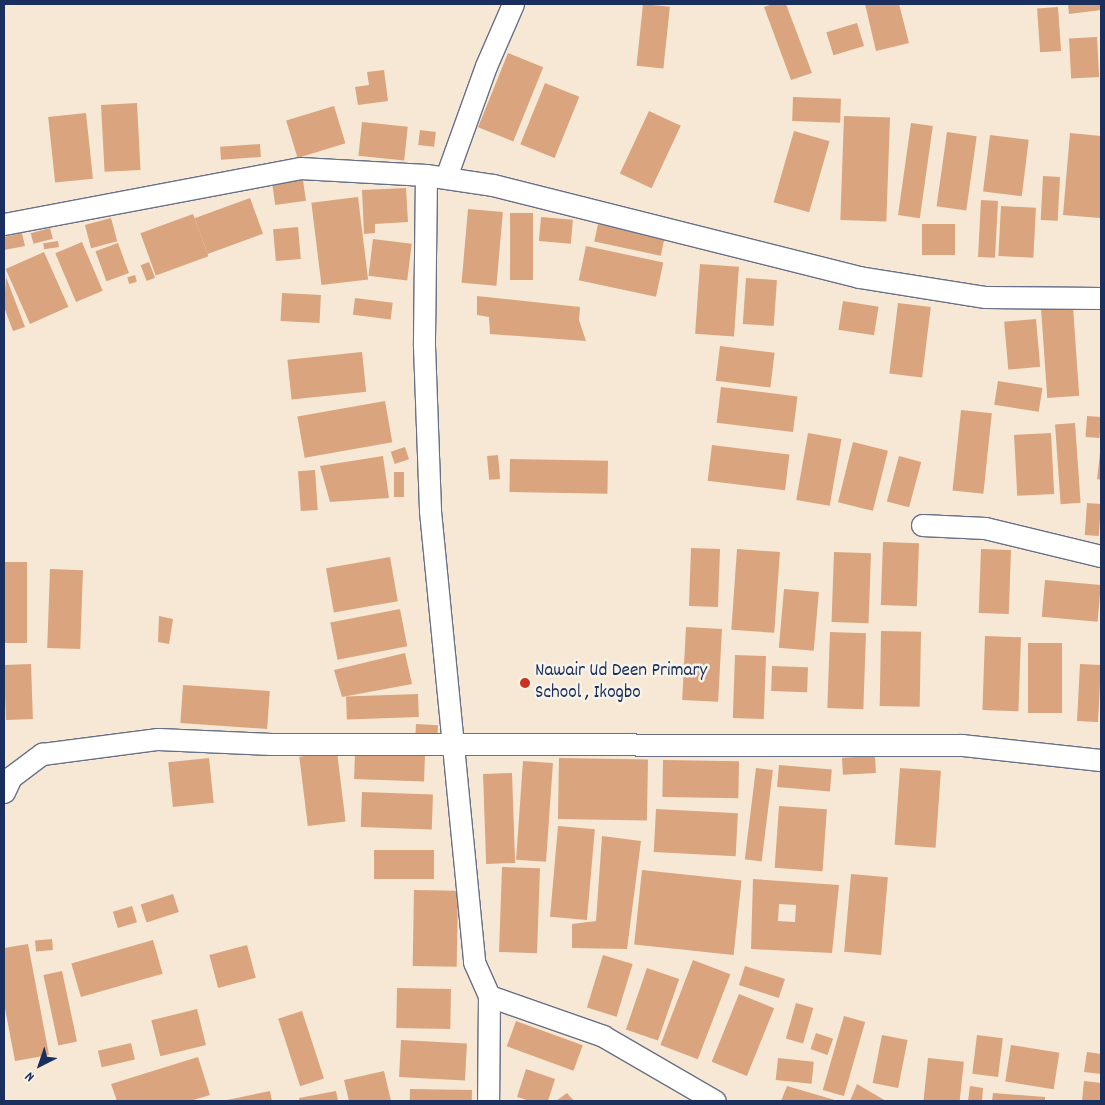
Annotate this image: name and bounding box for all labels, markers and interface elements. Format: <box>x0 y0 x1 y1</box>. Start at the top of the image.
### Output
place label: Nawair Ud Deen Primary School , Ikogbo <box>535 661 707 705</box>
marker: Nawair Ud Deen Primary School , Ikogbo <box>519 677 531 689</box>
north arrow <box>15 1040 65 1090</box>
text: N <box>21 1067 39 1086</box>

